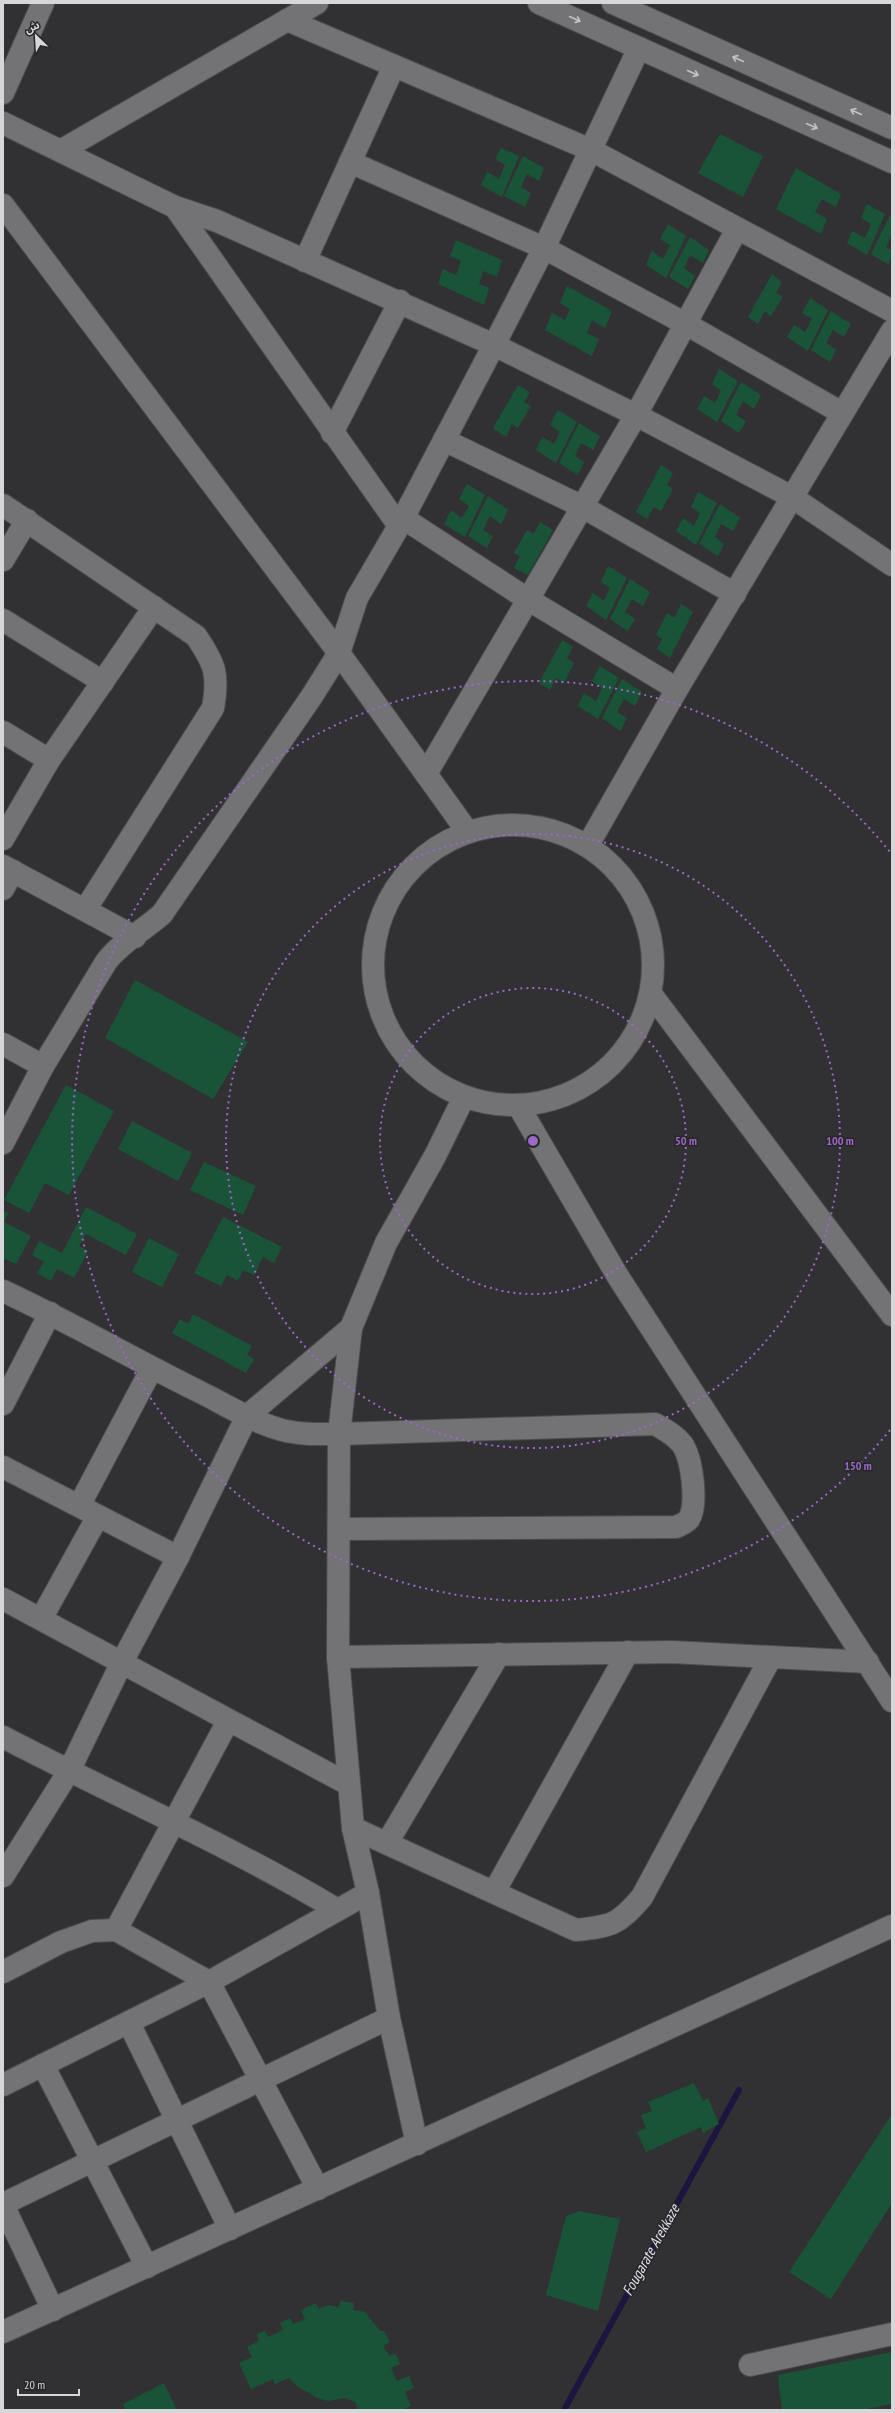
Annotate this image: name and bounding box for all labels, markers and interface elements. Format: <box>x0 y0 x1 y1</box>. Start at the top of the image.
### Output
north arrow <box>16 16 56 56</box>
one-way arrow <box>569 16 581 23</box>
text: ش <box>22 17 42 36</box>
one-way arrow <box>732 55 744 62</box>
one-way arrow <box>687 70 699 77</box>
one-way arrow <box>851 108 863 115</box>
one-way arrow <box>806 123 818 130</box>
text: 50 m <box>675 1133 697 1148</box>
text: 100 m <box>826 1133 854 1148</box>
centre of rings <box>526 1134 540 1148</box>
text: 150 m <box>844 1458 872 1473</box>
water label: Fougarate Arekkaze <box>618 2200 684 2299</box>
scale bar <box>18 2371 79 2397</box>
text: 20 m <box>24 2377 45 2392</box>

